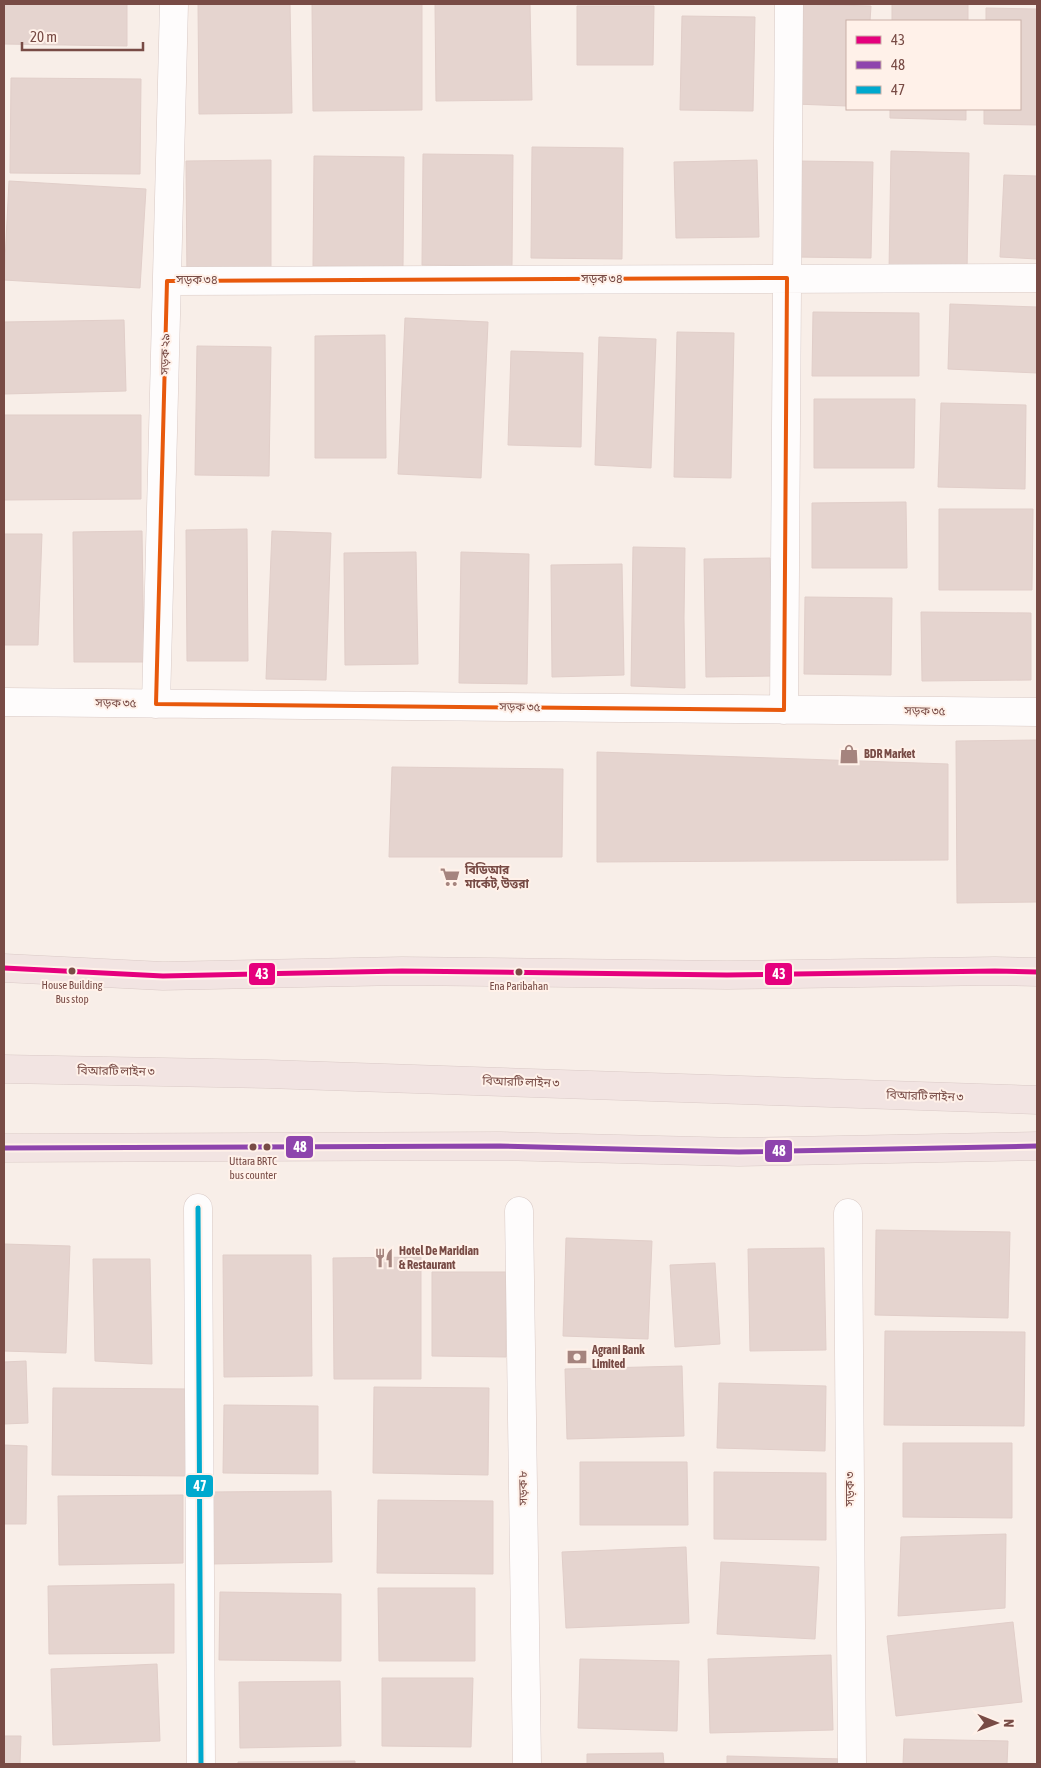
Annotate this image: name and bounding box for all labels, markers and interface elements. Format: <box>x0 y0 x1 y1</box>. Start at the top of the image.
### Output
scale bar <box>22 20 144 52</box>
legend <box>846 20 1021 110</box>
text: 20 m <box>30 28 57 45</box>
text: 43 <box>891 31 905 48</box>
text: 48 <box>891 56 905 73</box>
text: 47 <box>891 81 905 98</box>
street label: সড়ক ৩৪ <box>580 272 623 286</box>
street label: সড়ক ৩৪ <box>175 273 218 287</box>
street label: সড়ক ২৯ <box>158 333 172 376</box>
street label: সড়ক ৩৫ <box>94 696 137 710</box>
street label: সড়ক ৩৫ <box>498 700 541 714</box>
street label: সড়ক ৩৫ <box>903 704 946 718</box>
shop icon: BDR Market <box>838 743 860 765</box>
place label: BDR Market <box>864 747 916 761</box>
place label: বিডিআর মার্কেট, উত্তরা <box>464 862 530 891</box>
supermarket icon: বিডিআর মার্কেট, উত্তরা <box>439 866 461 888</box>
line badge: 43 <box>248 962 276 986</box>
line badge: 43 <box>764 962 793 986</box>
marker: House Building Bus stop <box>67 966 77 976</box>
text: 43 <box>254 966 269 982</box>
text: 43 <box>771 966 786 982</box>
marker: Ena Paribahan <box>514 967 524 977</box>
place label: House Building Bus stop <box>42 979 103 1005</box>
place label: Ena Paribahan <box>490 980 548 992</box>
street label: বিআরটি লাইন ৩ <box>76 1062 155 1079</box>
street label: বিআরটি লাইন ৩ <box>481 1073 560 1090</box>
street label: বিআরটি লাইন ৩ <box>885 1087 964 1104</box>
line badge: 48 <box>285 1135 314 1159</box>
text: 48 <box>292 1139 307 1155</box>
line badge: 48 <box>764 1139 793 1163</box>
marker: Uttara BRTC bus counter <box>248 1142 258 1152</box>
unlabelled marker <box>262 1142 272 1152</box>
text: 48 <box>771 1143 786 1159</box>
place label: Uttara BRTC bus counter <box>229 1155 277 1181</box>
place label: Hotel De Maridian & Restaurant <box>399 1244 479 1272</box>
restaurant icon: Hotel De Maridian & Restaurant <box>373 1247 395 1269</box>
place label: Agrani Bank Limited <box>591 1343 645 1371</box>
bank icon: Agrani Bank Limited <box>566 1346 588 1368</box>
street label: সড়ক ৮ <box>516 1471 530 1506</box>
street label: সড়ক ৩ <box>843 1472 857 1507</box>
line badge: 47 <box>185 1474 214 1498</box>
text: 47 <box>192 1478 207 1494</box>
north arrow <box>971 1698 1021 1748</box>
text: N <box>1001 1719 1017 1727</box>

